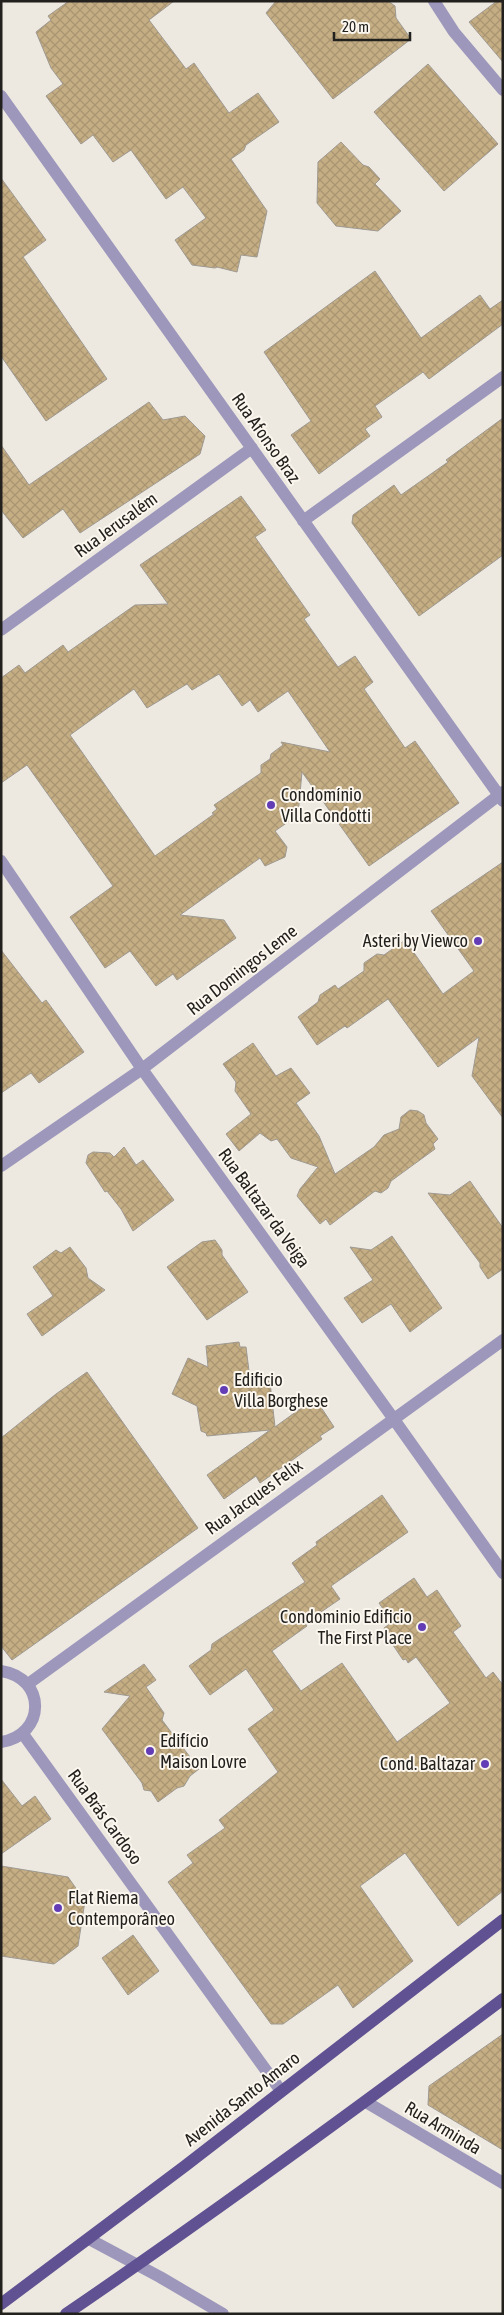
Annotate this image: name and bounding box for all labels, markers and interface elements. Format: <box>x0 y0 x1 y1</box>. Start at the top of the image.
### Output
scale bar <box>334 10 410 42</box>
text: 20 m <box>342 18 369 35</box>
street label: Rua Afonso Braz <box>228 389 305 487</box>
street label: Rua Jerusalém <box>70 488 161 562</box>
place label: Condomínio Villa Condotti <box>281 784 371 826</box>
marker: Condomínio Villa Condotti <box>265 799 277 811</box>
street label: Rua Domingos Leme <box>182 920 301 1019</box>
place label: Asteri by Viewco <box>363 930 468 951</box>
marker: Asteri by Viewco <box>472 935 484 947</box>
street label: Rua Baltazar da Veiga <box>214 1144 315 1271</box>
place label: Edificio Villa Borghese <box>234 1369 328 1411</box>
marker: Edificio Villa Borghese <box>218 1384 230 1396</box>
street label: Rua Jacques Felix <box>201 1454 306 1539</box>
place label: Condominio Edificio The First Place <box>280 1606 412 1648</box>
marker: Condominio Edificio The First Place <box>416 1621 428 1633</box>
place label: Edifício Maison Lovre <box>160 1730 247 1772</box>
marker: Edifício Maison Lovre <box>144 1745 156 1757</box>
place label: Cond. Baltazar <box>380 1753 476 1774</box>
marker: Cond. Baltazar <box>479 1758 491 1770</box>
street label: Rua Brás Cardoso <box>64 1765 147 1869</box>
place label: Flat Riema Contemporâneo <box>68 1887 175 1929</box>
marker: Flat Riema Contemporâneo <box>52 1902 64 1914</box>
street label: Avenida Santo Amaro <box>180 2047 304 2150</box>
street label: Rua Arminda <box>401 2097 485 2159</box>

